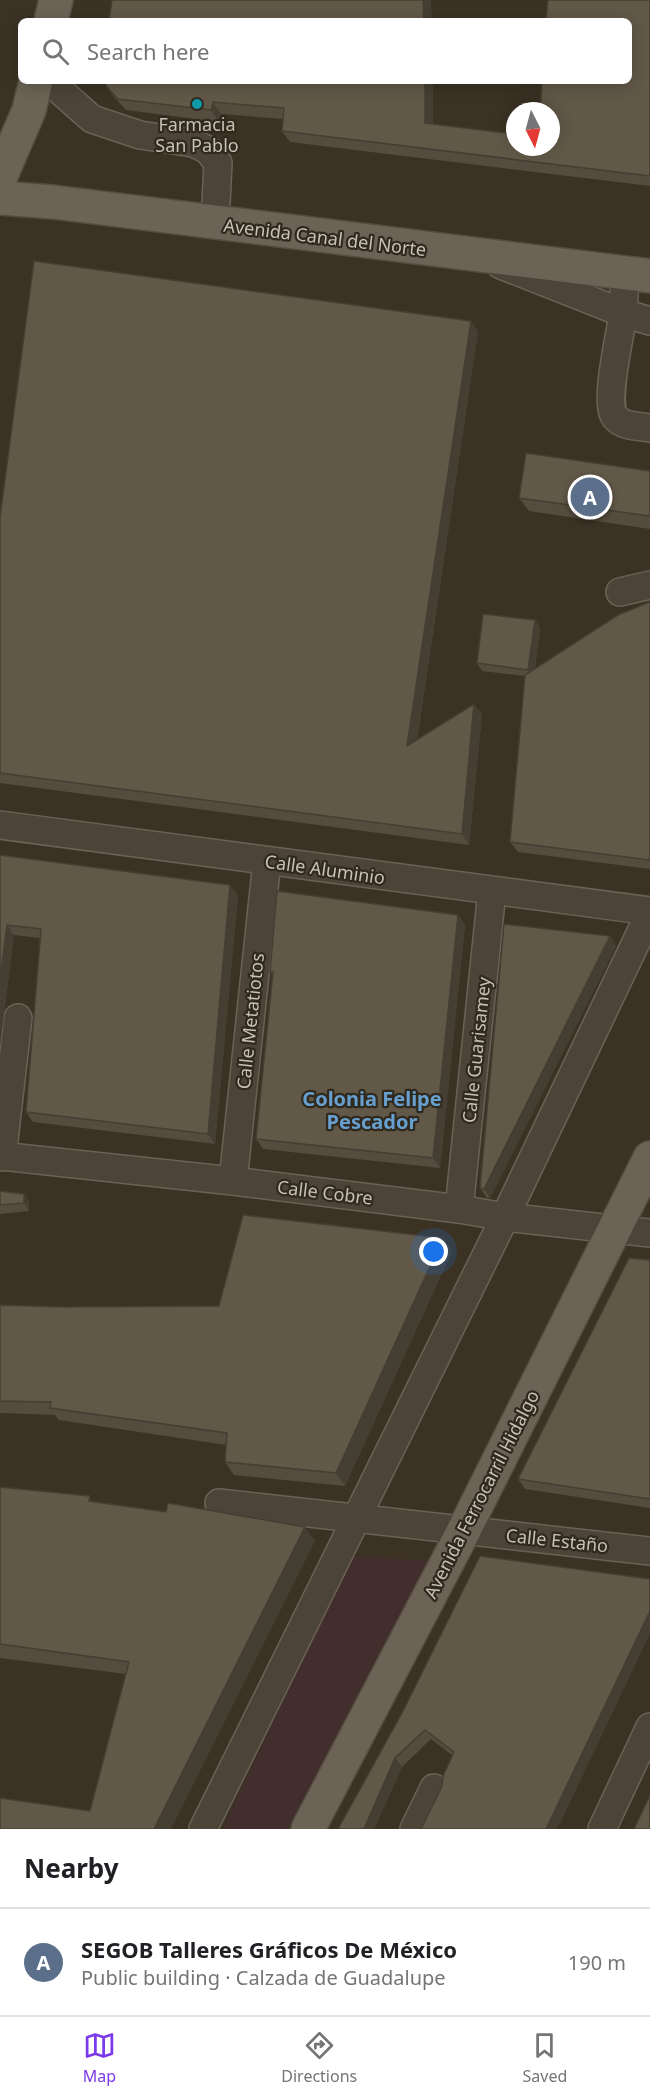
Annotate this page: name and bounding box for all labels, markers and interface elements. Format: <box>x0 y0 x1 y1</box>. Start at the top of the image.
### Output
search box <box>18 18 632 84</box>
icon: search <box>39 35 72 68</box>
text: Search here <box>87 36 209 66</box>
marker: Farmacia San Pablo <box>190 97 204 111</box>
north arrow <box>506 102 560 156</box>
place label: Farmacia San Pablo <box>155 112 239 157</box>
street label: Avenida Canal del Norte <box>222 213 428 261</box>
pin: A <box>570 474 610 520</box>
street label: Calle Aluminio <box>263 849 387 889</box>
street label: Calle Metatiotos <box>231 952 269 1090</box>
street label: Calle Guarisamey <box>456 975 496 1124</box>
district label: Colonia Felipe Pescador <box>302 1085 442 1135</box>
street label: Calle Cobre <box>276 1174 374 1210</box>
your location <box>419 1237 448 1266</box>
street label: Avenida Ferrocarril Hidalgo <box>418 1386 544 1602</box>
street label: Calle Estaño <box>505 1523 609 1557</box>
text: Nearby <box>24 1850 119 1886</box>
text: SEGOB Talleres Gráficos De México <box>81 1934 457 1964</box>
text: A <box>37 1949 50 1976</box>
text: 190 m <box>568 1949 626 1976</box>
text: Public building · Calzada de Guadalupe <box>81 1964 446 1991</box>
tab: Map <box>83 2029 116 2087</box>
tab: Directions <box>281 2029 357 2087</box>
tab: Saved <box>523 2029 567 2087</box>

